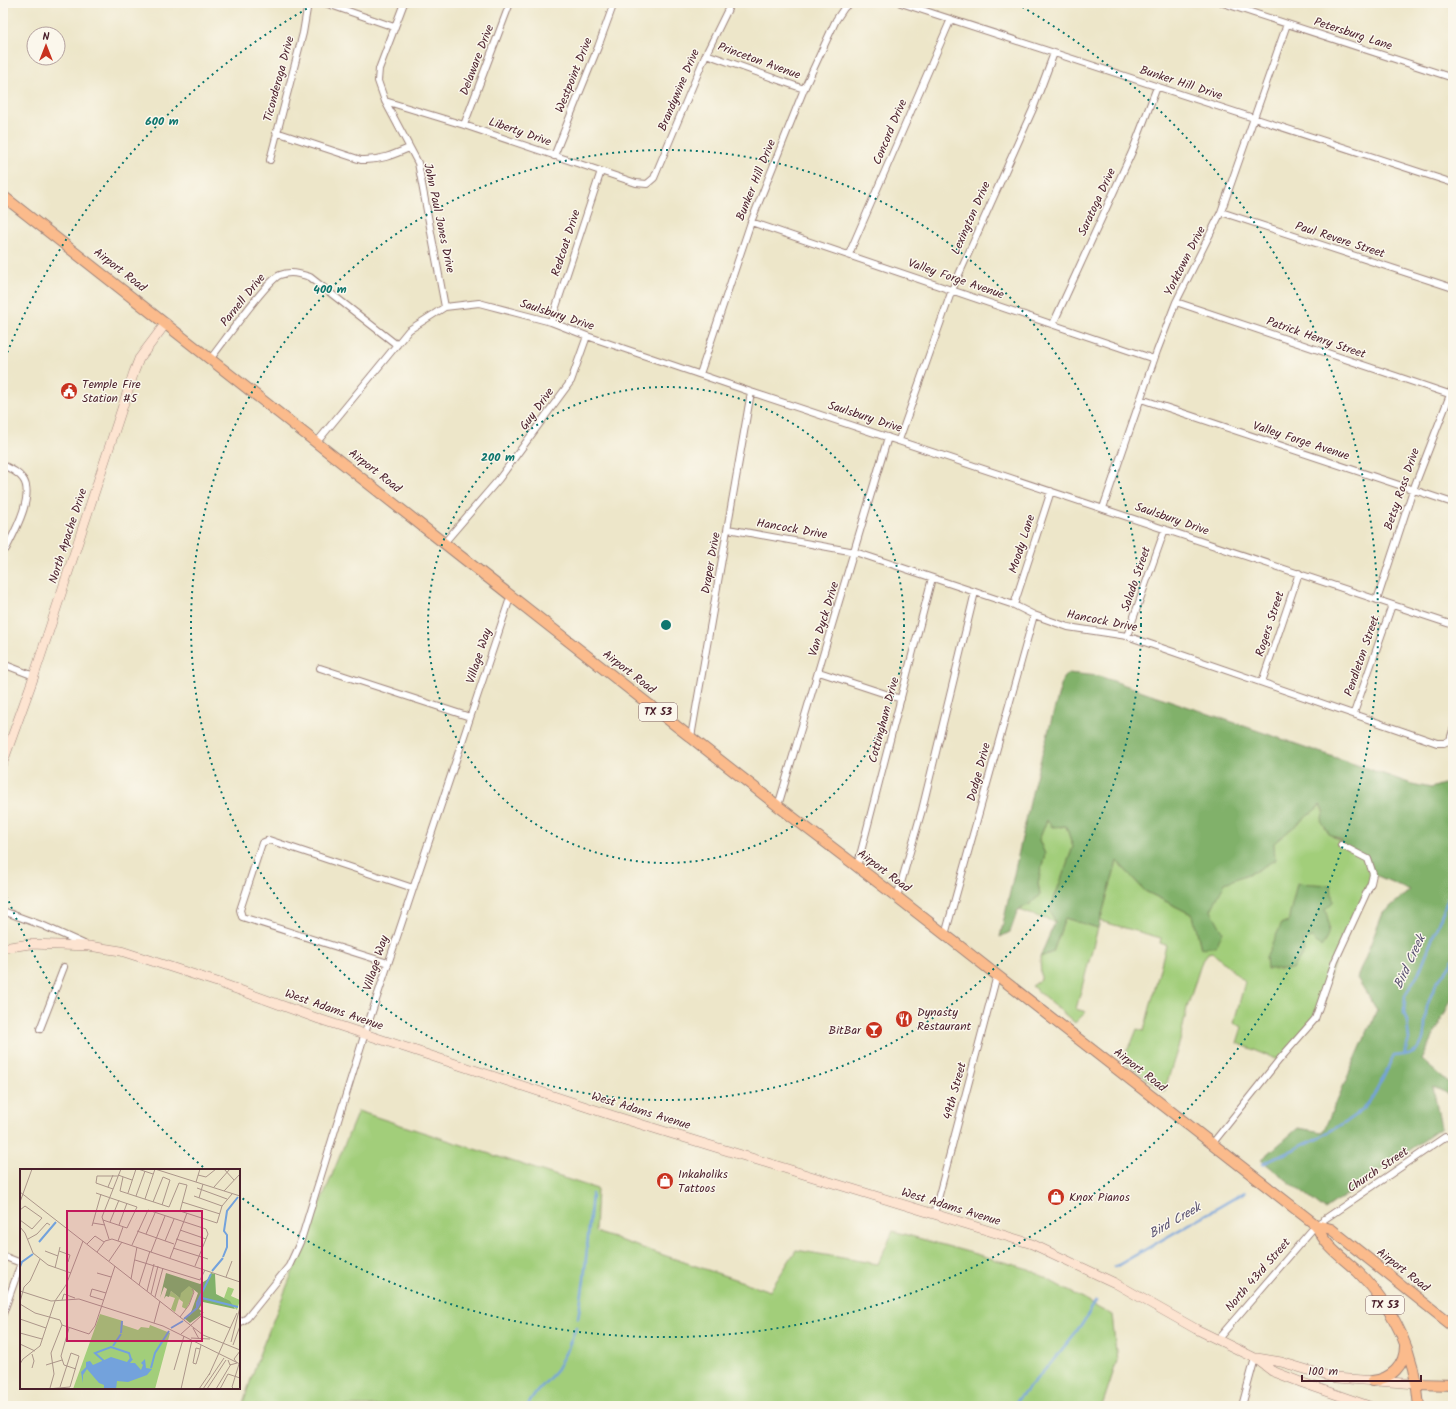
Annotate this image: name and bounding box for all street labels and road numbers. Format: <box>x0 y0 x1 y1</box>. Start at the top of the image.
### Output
street label: Petersburg Lane <box>1311 12 1395 56</box>
street label: Delaware Drive <box>455 21 499 98</box>
street label: Ticonderoga Drive <box>258 33 300 124</box>
street label: Westpoint Drive <box>550 34 598 115</box>
street label: Princeton Avenue <box>715 37 804 85</box>
street label: Brandywine Drive <box>653 45 705 134</box>
street label: Bunker Hill Drive <box>1137 61 1226 106</box>
street label: Concord Drive <box>868 96 913 168</box>
street label: Liberty Drive <box>486 112 554 152</box>
street label: Bunker Hill Drive <box>731 136 781 224</box>
street label: John Paul Jones Drive <box>418 161 460 275</box>
street label: Saratoga Drive <box>1073 164 1121 239</box>
street label: Lexington Drive <box>946 178 996 258</box>
street label: Redcoat Drive <box>546 207 586 279</box>
street label: Paul Revere Street <box>1293 217 1388 264</box>
street label: Yorktown Drive <box>1159 222 1211 299</box>
street label: Airport Road <box>89 243 151 297</box>
street label: Valley Forge Avenue <box>905 254 1007 305</box>
street label: Parnell Drive <box>216 269 271 331</box>
street label: Saulsbury Drive <box>517 294 597 336</box>
street label: Patrick Henry Street <box>1264 312 1369 364</box>
street label: Guy Drive <box>515 383 559 434</box>
street label: Saulsbury Drive <box>825 396 905 438</box>
street label: Valley Forge Avenue <box>1250 416 1352 466</box>
street label: Airport Road <box>344 444 406 498</box>
street label: Betsy Ross Drive <box>1379 445 1425 533</box>
street label: North Apache Drive <box>44 485 93 586</box>
street label: Saulsbury Drive <box>1132 497 1212 541</box>
street label: Moody Lane <box>1004 512 1041 576</box>
street label: Hancock Drive <box>755 513 830 545</box>
street label: Draper Drive <box>696 530 726 595</box>
street label: Salado Street <box>1116 544 1156 614</box>
street label: Van Dyck Drive <box>804 579 845 659</box>
street label: Rogers Street <box>1250 588 1290 659</box>
street label: Hancock Drive <box>1065 605 1140 637</box>
street label: Pendleton Street <box>1339 613 1385 699</box>
street label: Village Way <box>461 625 497 686</box>
street label: Airport Road <box>598 645 660 699</box>
street label: Cottingham Drive <box>863 674 905 765</box>
road number: TX 53 <box>639 703 677 721</box>
street label: Dodge Drive <box>962 740 996 803</box>
street label: Airport Road <box>853 845 916 898</box>
street label: Village Way <box>358 932 394 993</box>
street label: West Adams Avenue <box>282 984 386 1036</box>
street label: Airport Road <box>1109 1043 1171 1097</box>
street label: 49th Street <box>938 1060 972 1122</box>
street label: West Adams Avenue <box>589 1087 694 1135</box>
street label: Church Street <box>1344 1142 1413 1198</box>
street label: West Adams Avenue <box>899 1183 1004 1231</box>
street label: North 43rd Street <box>1221 1234 1296 1316</box>
street label: Airport Road <box>1372 1243 1434 1297</box>
road number: TX 53 <box>1366 1296 1404 1314</box>

